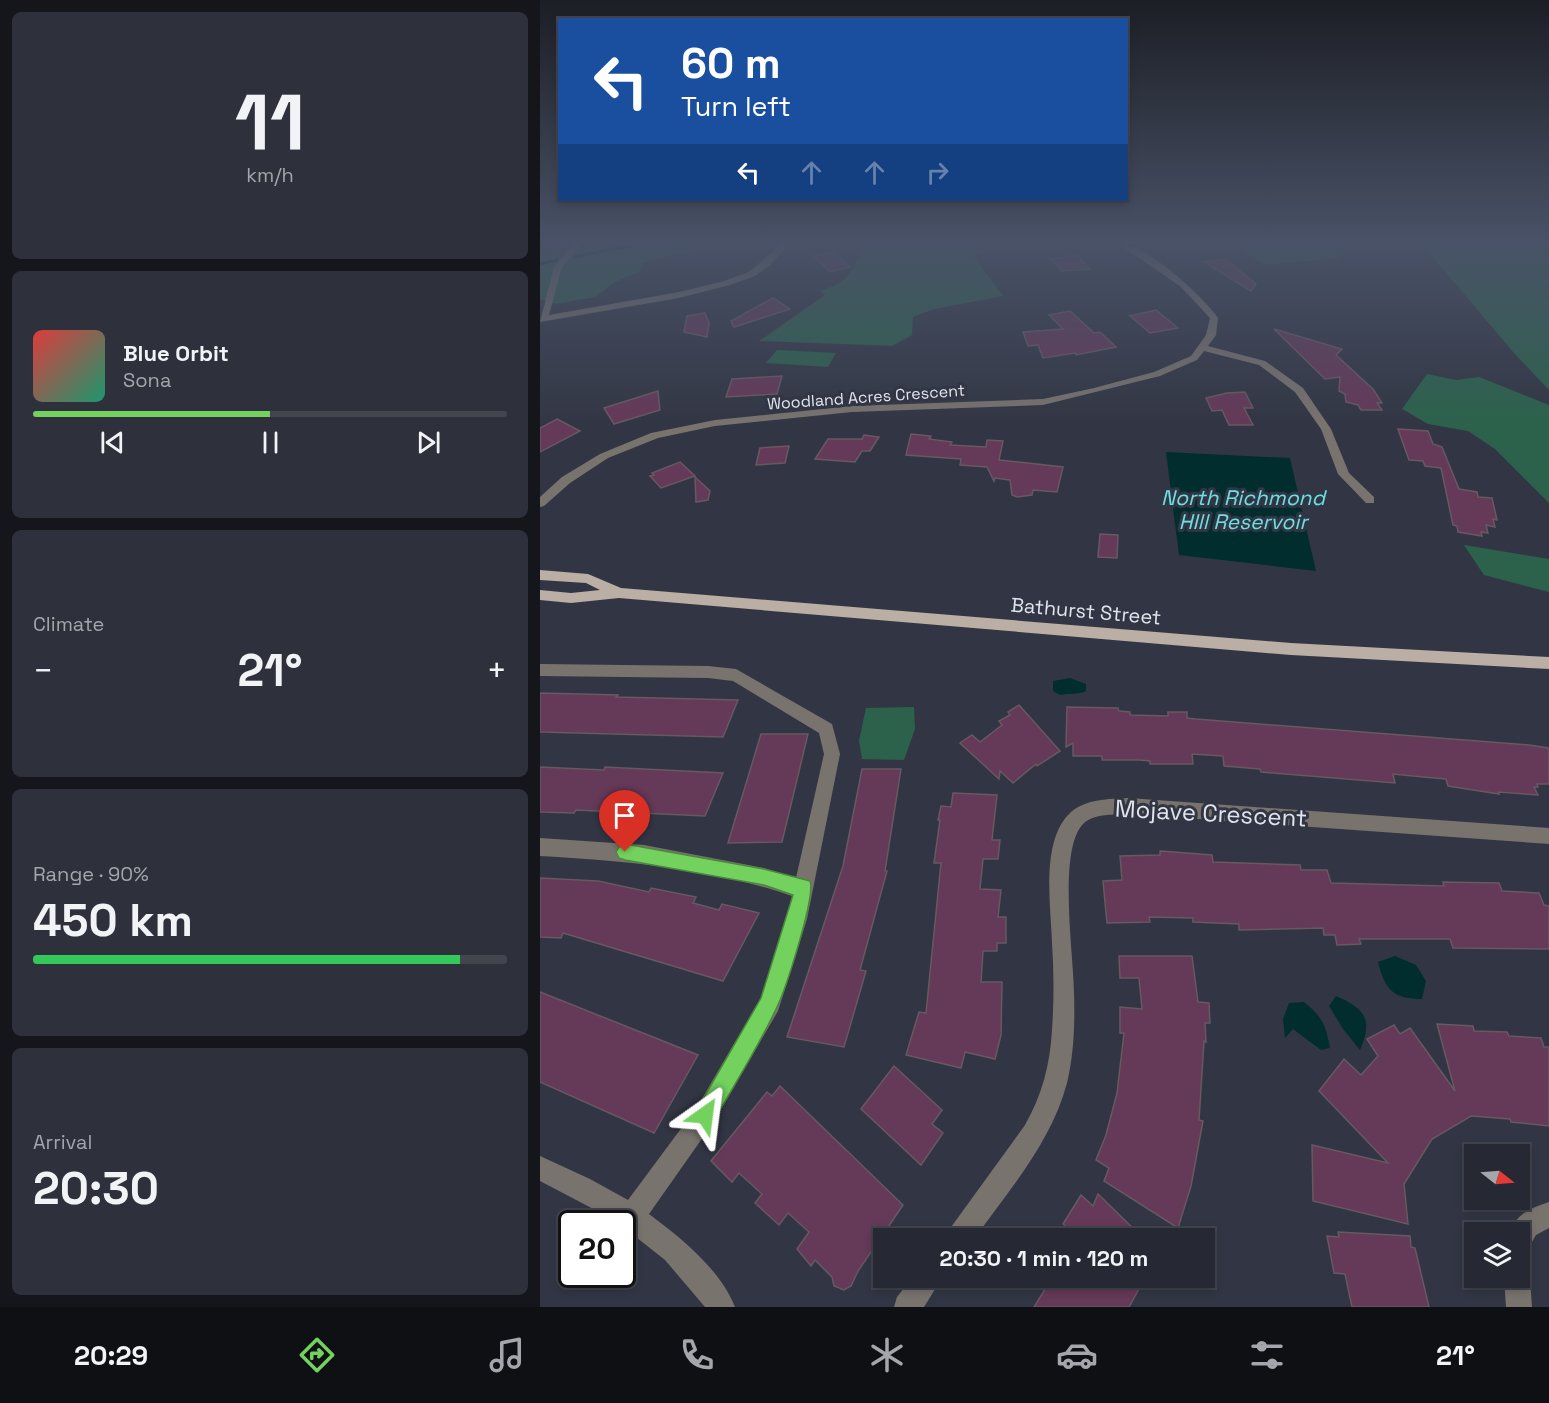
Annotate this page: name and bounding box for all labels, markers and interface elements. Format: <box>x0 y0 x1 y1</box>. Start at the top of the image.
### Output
text: 60 m <box>681 37 781 90</box>
icon: left <box>582 42 660 120</box>
text: 11 <box>235 73 305 173</box>
text: Turn left <box>681 89 791 124</box>
icon: left <box>732 156 765 189</box>
icon: ahead <box>795 156 828 189</box>
icon: ahead <box>858 156 891 189</box>
icon: right <box>921 156 954 189</box>
text: km/h <box>246 162 294 188</box>
text: Blue Orbit <box>123 339 229 367</box>
text: Sona <box>123 367 171 393</box>
street label: Woodland Acres Crescent <box>766 380 966 414</box>
icon: previous <box>96 426 129 459</box>
icon: pause <box>254 426 287 459</box>
icon: next <box>412 426 445 459</box>
water label: North Richmond HIll Reservoir <box>1161 484 1327 535</box>
street label: Bathurst Street <box>1010 591 1162 631</box>
text: Climate <box>33 611 104 637</box>
text: 21° <box>238 642 302 699</box>
text: − <box>33 650 53 692</box>
text: + <box>487 650 507 692</box>
pin <box>599 790 650 852</box>
street label: Mojave Crescent <box>1114 792 1308 834</box>
icon: arrive <box>608 799 641 832</box>
text: Range · 90% <box>33 861 149 887</box>
text: 450 km <box>33 892 193 949</box>
position arrow <box>673 1083 737 1147</box>
text: Arrival <box>33 1129 92 1155</box>
north arrow <box>1464 1144 1530 1210</box>
map controls <box>1464 1144 1530 1288</box>
text: 20:30 <box>33 1160 159 1217</box>
speed limit sign: 20 <box>558 1210 636 1288</box>
button: layers <box>1464 1222 1530 1288</box>
text: 20:30 · 1 min · 120 m <box>940 1244 1148 1272</box>
icon: directions <box>296 1334 338 1376</box>
icon: music <box>486 1334 528 1376</box>
icon: phone <box>676 1334 718 1376</box>
icon: climate <box>866 1334 908 1376</box>
icon: car <box>1056 1334 1098 1376</box>
icon: filters <box>1246 1334 1288 1376</box>
text: 20:29 <box>74 1338 148 1373</box>
text: 21° <box>1436 1338 1475 1373</box>

